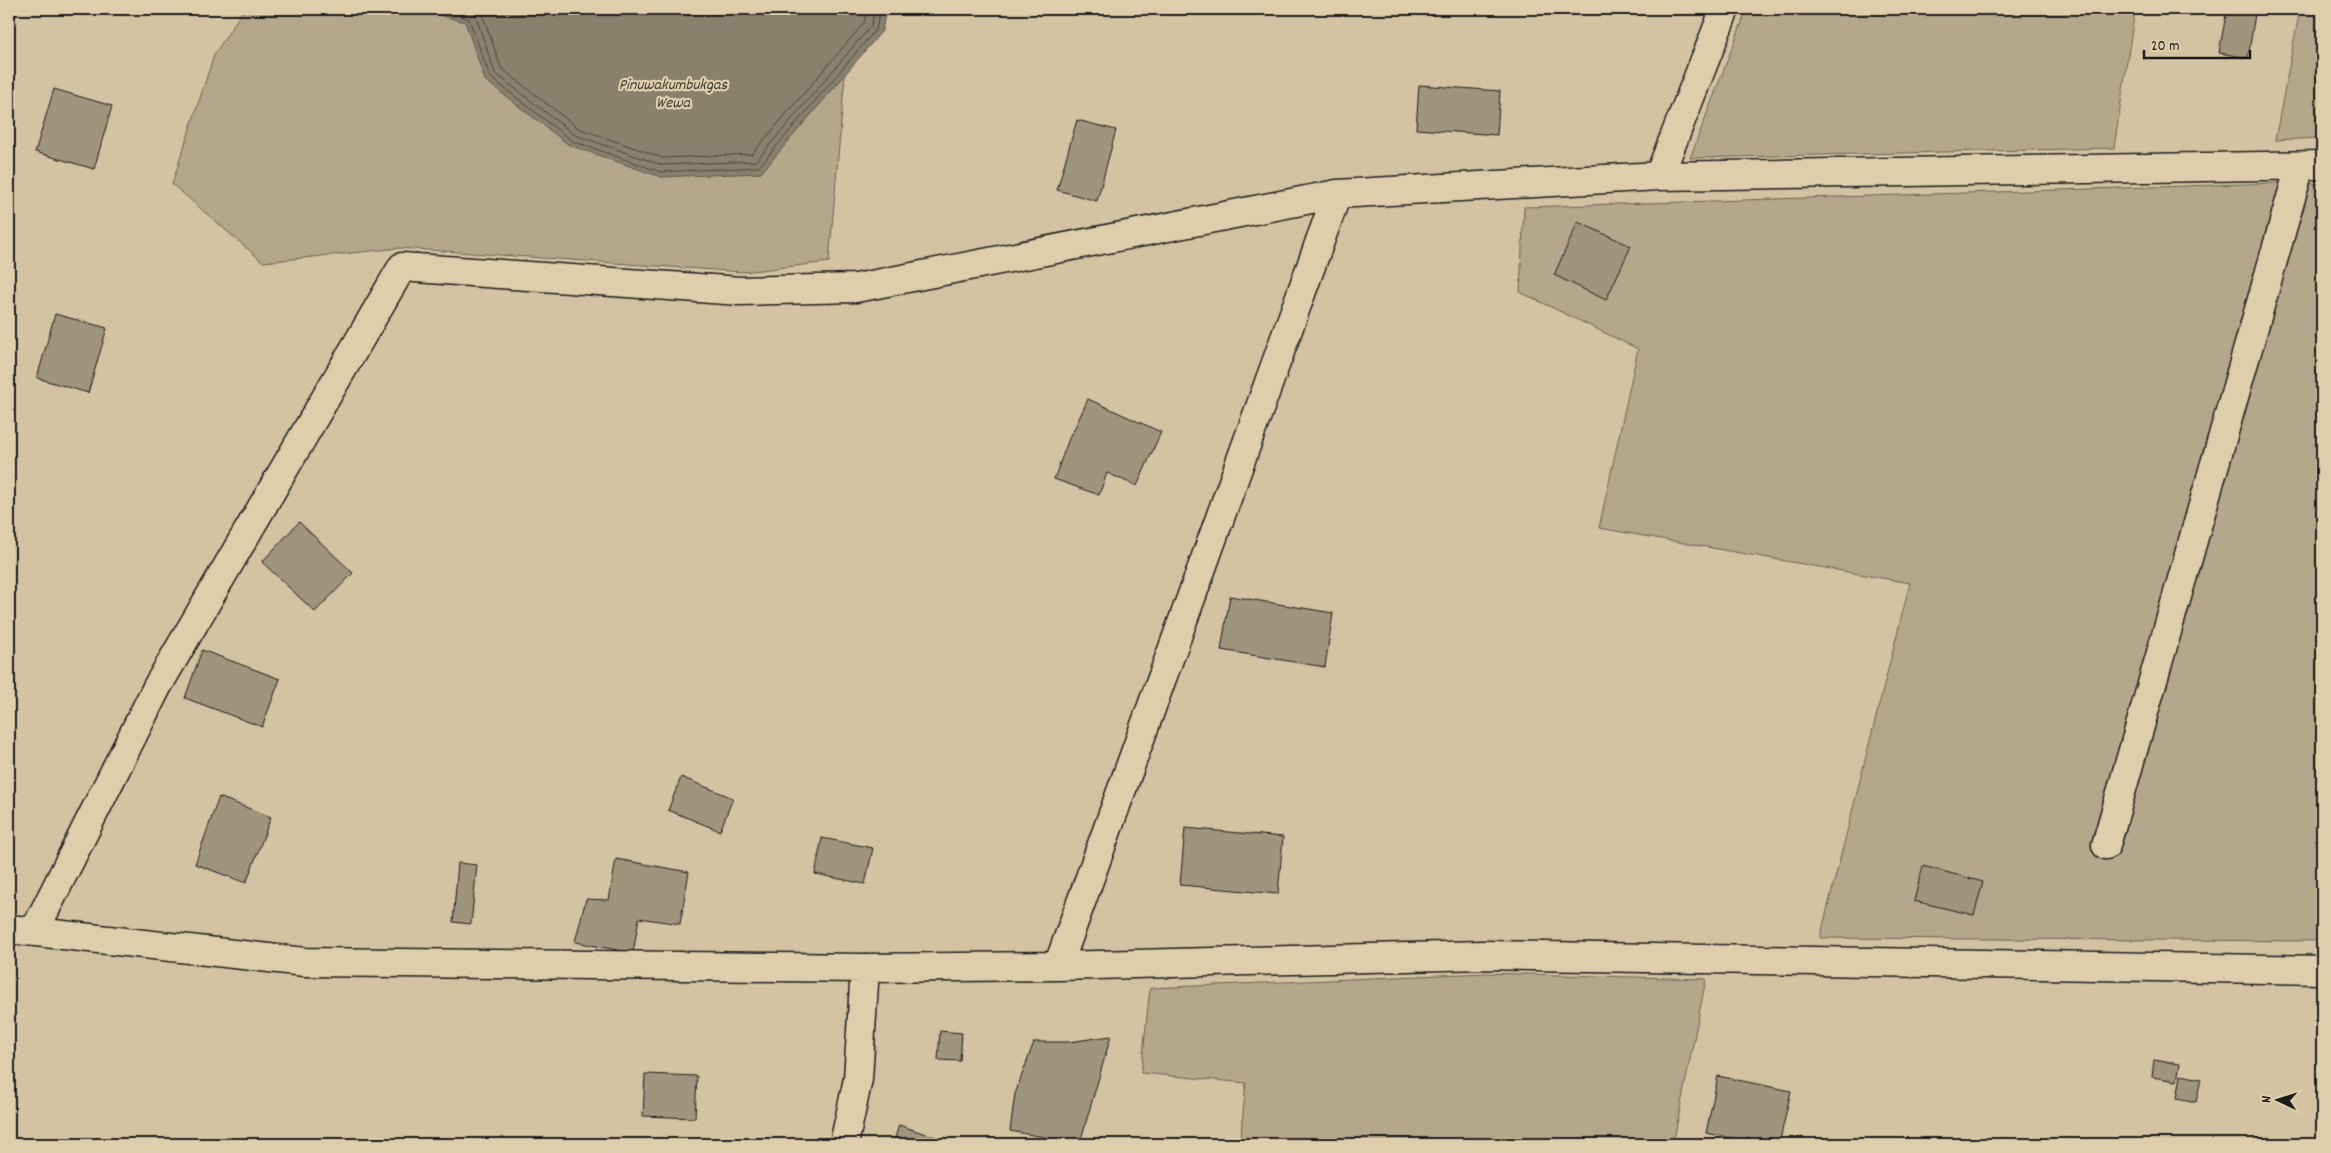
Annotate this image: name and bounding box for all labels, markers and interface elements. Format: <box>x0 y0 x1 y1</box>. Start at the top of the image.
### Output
scale bar <box>2144 28 2250 60</box>
text: 20 m <box>2151 36 2179 58</box>
water label: Pinuwakumbukgas Wewa <box>619 74 728 115</box>
north arrow <box>2254 1076 2304 1126</box>
text: N <box>2257 1095 2277 1103</box>

